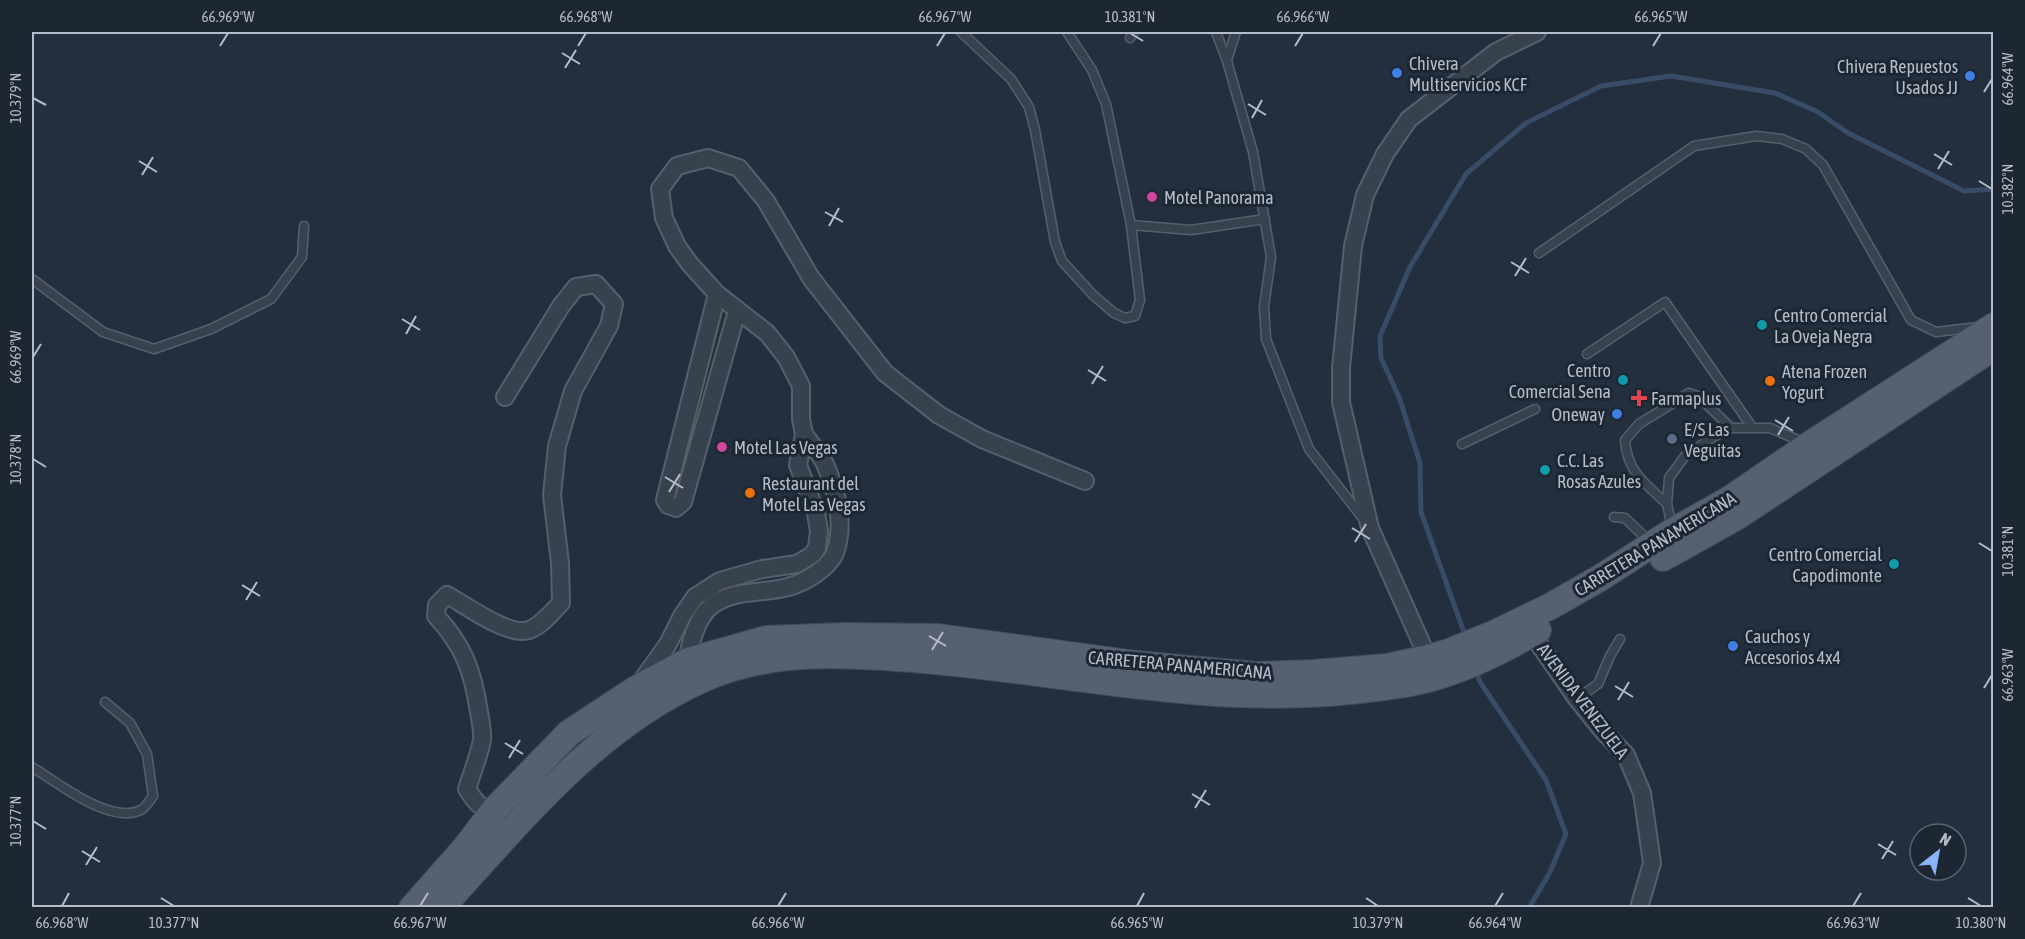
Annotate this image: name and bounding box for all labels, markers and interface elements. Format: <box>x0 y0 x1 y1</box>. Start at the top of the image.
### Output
text: 66.969°W <box>202 8 255 25</box>
text: 66.968°W <box>560 8 613 25</box>
text: 66.967°W <box>919 8 972 25</box>
text: 10.381°N <box>1105 8 1155 25</box>
text: 66.966°W <box>1277 8 1330 25</box>
text: 66.965°W <box>1635 8 1688 25</box>
text: 66.964°W <box>1999 52 2016 105</box>
place label: Chivera Multiservicios KCF <box>1409 53 1528 95</box>
place label: Chivera Repuestos Usados JJ <box>1837 56 1958 98</box>
marker: Chivera Multiservicios KCF <box>1390 66 1404 80</box>
marker: Chivera Repuestos Usados JJ <box>1963 69 1977 83</box>
text: 10.379°N <box>7 73 24 123</box>
text: 10.382°N <box>1999 164 2016 214</box>
place label: Motel Panorama <box>1164 187 1274 208</box>
marker: Motel Panorama <box>1145 190 1159 204</box>
place label: Centro Comercial La Oveja Negra <box>1774 305 1888 347</box>
marker: Centro Comercial La Oveja Negra <box>1755 318 1769 332</box>
text: 66.969°W <box>7 330 24 383</box>
place label: Centro Comercial Sena <box>1509 360 1611 402</box>
place label: Atena Frozen Yogurt <box>1782 361 1867 403</box>
marker: Centro Comercial Sena <box>1616 373 1630 387</box>
marker: Atena Frozen Yogurt <box>1763 374 1777 388</box>
place label: Farmaplus <box>1651 388 1721 409</box>
marker: Farmaplus <box>1632 391 1646 405</box>
place label: Oneway <box>1551 404 1605 425</box>
marker: Oneway <box>1610 407 1624 421</box>
place label: E/S Las Veguitas <box>1684 419 1741 461</box>
marker: E/S Las Veguitas <box>1665 432 1679 446</box>
text: 10.378°N <box>7 434 24 484</box>
place label: Motel Las Vegas <box>734 437 838 458</box>
marker: Motel Las Vegas <box>715 440 729 454</box>
place label: C.C. Las Rosas Azules <box>1557 450 1641 492</box>
marker: C.C. Las Rosas Azules <box>1538 463 1552 477</box>
place label: Restaurant del Motel Las Vegas <box>762 473 866 515</box>
marker: Restaurant del Motel Las Vegas <box>743 486 757 500</box>
street label: CARRETERA PANAMERICANA <box>1571 487 1740 601</box>
text: 10.381°N <box>1999 526 2016 576</box>
place label: Centro Comercial Capodimonte <box>1769 544 1882 586</box>
marker: Centro Comercial Capodimonte <box>1887 557 1901 571</box>
place label: Cauchos y Accesorios 4x4 <box>1745 626 1841 668</box>
street label: AVENIDA VENEZUELA <box>1533 639 1633 763</box>
marker: Cauchos y Accesorios 4x4 <box>1726 639 1740 653</box>
street label: CARRETERA PANAMERICANA <box>1087 647 1273 684</box>
text: 66.963°W <box>1999 648 2016 701</box>
text: 10.377°N <box>7 796 24 846</box>
north arrow <box>1908 822 1968 882</box>
text: N <box>1937 829 1954 849</box>
text: 66.968°W <box>36 914 89 931</box>
text: 10.377°N <box>149 914 199 931</box>
text: 66.967°W <box>394 914 447 931</box>
text: 66.966°W <box>752 914 805 931</box>
text: 66.965°W <box>1111 914 1164 931</box>
text: 10.379°N <box>1353 914 1403 931</box>
text: 66.964°W <box>1469 914 1522 931</box>
text: 66.963°W <box>1827 914 1880 931</box>
text: 10.380°N <box>1956 914 2006 931</box>

